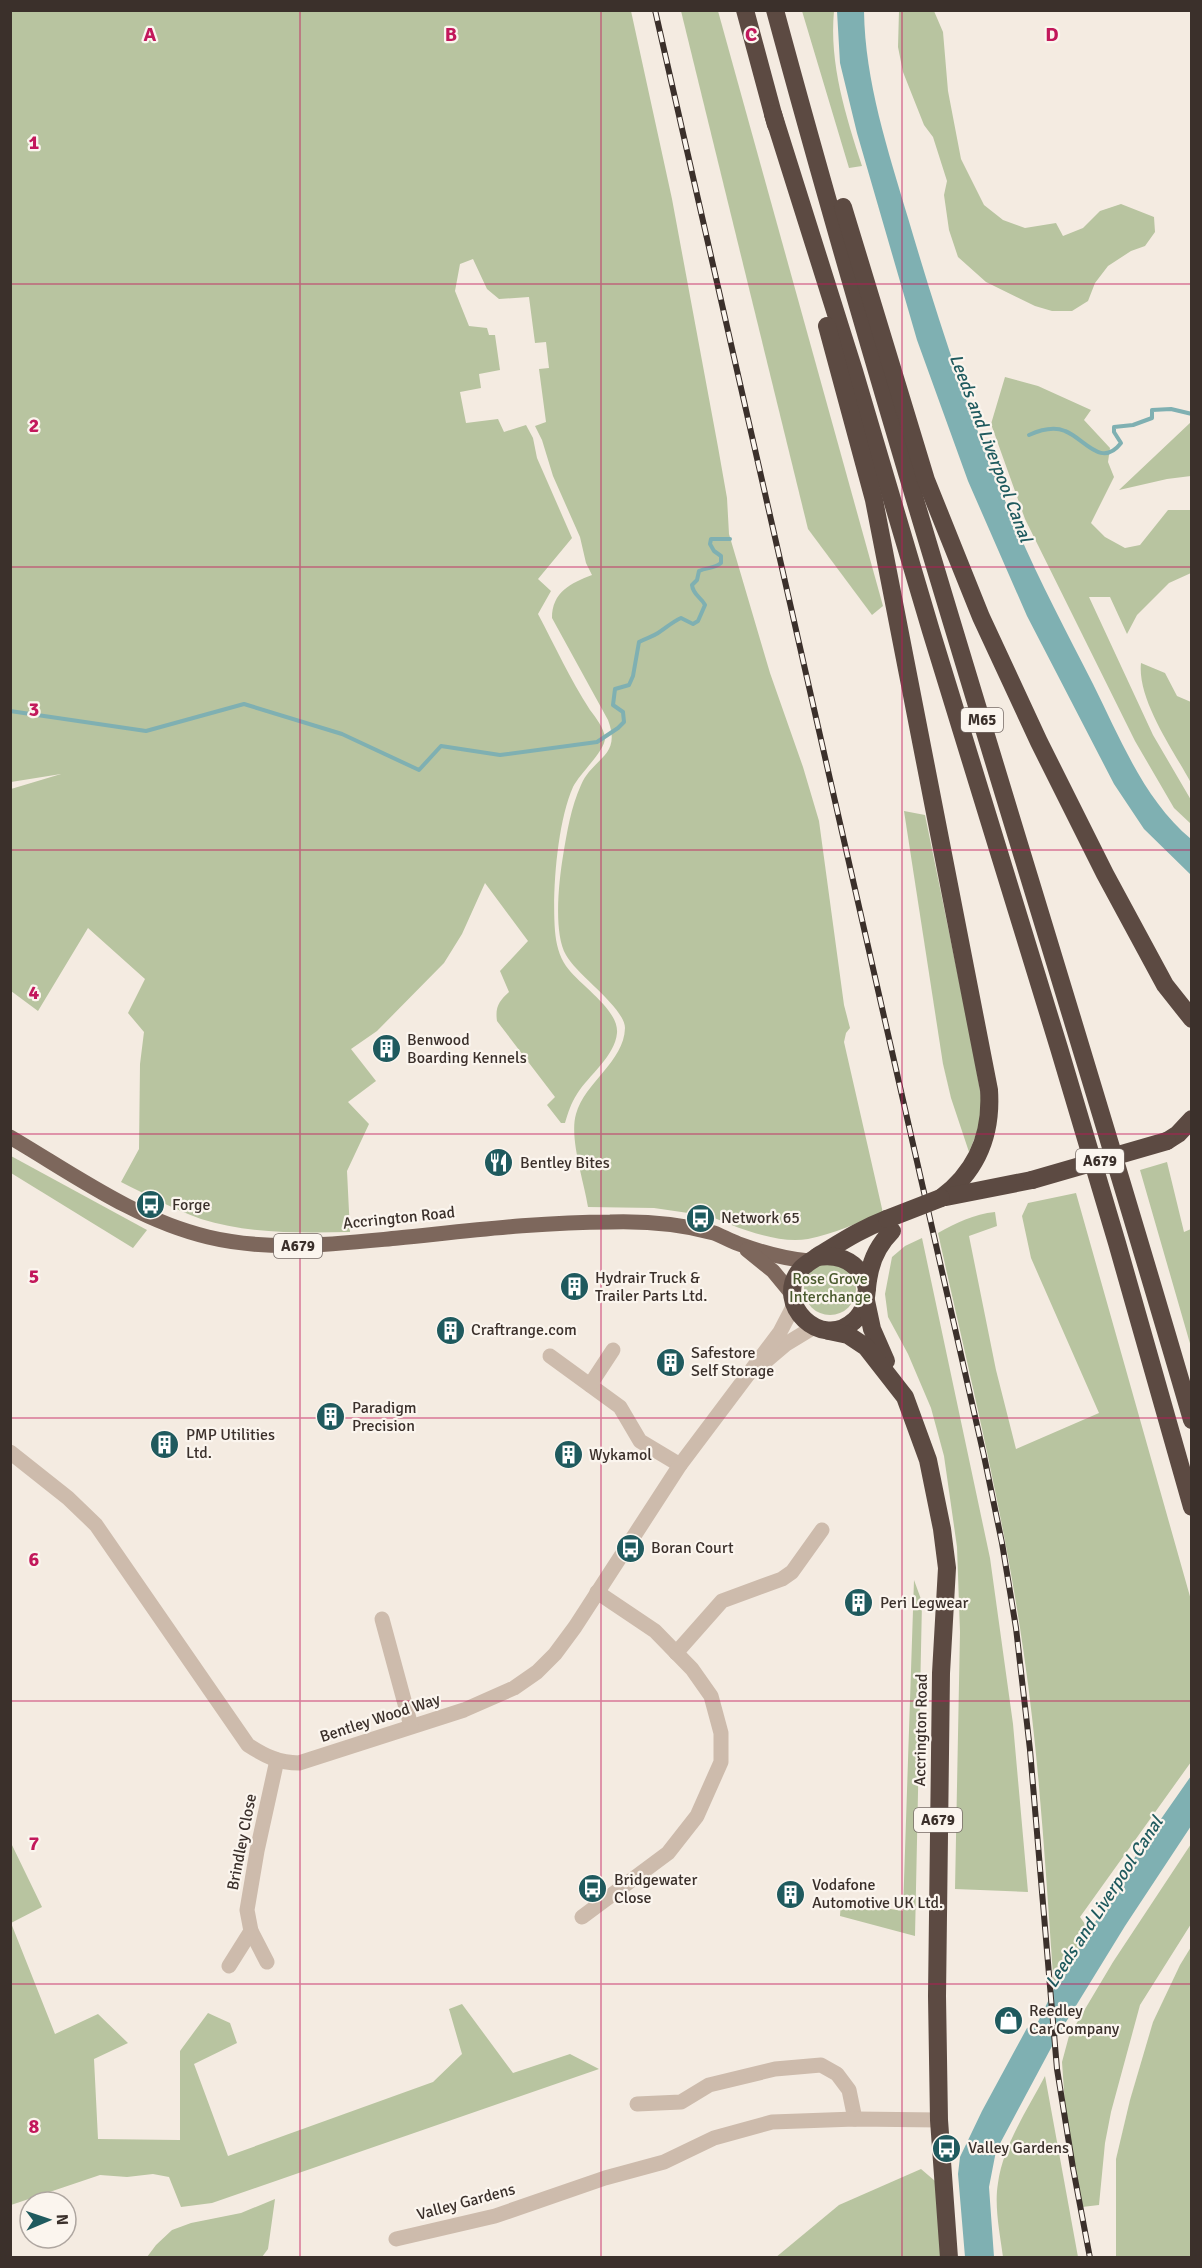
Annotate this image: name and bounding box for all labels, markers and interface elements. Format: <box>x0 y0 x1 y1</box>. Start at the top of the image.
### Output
text: A <box>144 22 157 47</box>
text: B <box>445 22 457 47</box>
text: C <box>745 22 757 47</box>
text: D <box>1045 22 1059 47</box>
text: 1 <box>29 130 40 155</box>
water label: Leeds and Liverpool Canal <box>945 351 1038 547</box>
text: 2 <box>29 413 39 438</box>
text: 3 <box>29 697 39 722</box>
road number: M65 <box>961 708 1003 732</box>
text: 4 <box>29 980 40 1005</box>
place label: Benwood Boarding Kennels <box>407 1030 527 1068</box>
building icon: Benwood Boarding Kennels <box>370 1033 402 1065</box>
restaurant icon: Bentley Bites <box>483 1147 515 1179</box>
road number: A679 <box>1076 1149 1124 1173</box>
place label: Bentley Bites <box>520 1153 610 1173</box>
bus stop icon: Forge <box>135 1189 167 1221</box>
place label: Forge <box>172 1195 210 1215</box>
street label: Accrington Road <box>342 1202 456 1234</box>
bus stop icon: Network 65 <box>684 1202 716 1234</box>
place label: Network 65 <box>721 1208 800 1228</box>
road number: A679 <box>274 1234 322 1258</box>
text: 5 <box>29 1264 39 1289</box>
place label: Hydrair Truck & Trailer Parts Ltd. <box>595 1268 707 1306</box>
park label: Rose Grove Interchange <box>789 1269 871 1307</box>
building icon: Hydrair Truck & Trailer Parts Ltd. <box>558 1271 590 1303</box>
building icon: Craftrange.com <box>434 1314 466 1346</box>
place label: Craftrange.com <box>471 1320 577 1340</box>
place label: Safestore Self Storage <box>691 1343 774 1381</box>
building icon: Safestore Self Storage <box>654 1346 686 1378</box>
place label: Paradigm Precision <box>352 1398 417 1436</box>
building icon: Paradigm Precision <box>315 1401 347 1433</box>
place label: PMP Utilities Ltd. <box>186 1425 275 1463</box>
building icon: PMP Utilities Ltd. <box>149 1428 181 1460</box>
building icon: Wykamol <box>552 1439 584 1471</box>
place label: Wykamol <box>589 1445 652 1465</box>
bus stop icon: Boran Court <box>614 1532 646 1564</box>
place label: Boran Court <box>651 1538 734 1558</box>
text: 6 <box>29 1547 40 1572</box>
building icon: Peri Legwear <box>843 1587 875 1619</box>
place label: Peri Legwear <box>880 1593 969 1613</box>
street label: Accrington Road <box>910 1674 932 1786</box>
street label: Bentley Wood Way <box>317 1689 443 1747</box>
street label: Brindley Close <box>223 1792 261 1892</box>
road number: A679 <box>914 1808 962 1832</box>
water label: Leeds and Liverpool Canal <box>1040 1811 1169 1992</box>
text: 7 <box>29 1831 40 1856</box>
place label: Bridgewater Close <box>614 1870 697 1908</box>
bus stop icon: Bridgewater Close <box>577 1873 609 1905</box>
place label: Vodafone Automotive UK Ltd. <box>812 1875 943 1913</box>
building icon: Vodafone Automotive UK Ltd. <box>775 1878 807 1910</box>
place label: Reedley Car Company <box>1029 2001 1120 2039</box>
shop icon: Reedley Car Company <box>992 2004 1024 2036</box>
text: 8 <box>29 2114 40 2139</box>
bus stop icon: Valley Gardens <box>931 2132 963 2164</box>
place label: Valley Gardens <box>968 2138 1069 2158</box>
street label: Valley Gardens <box>415 2179 517 2225</box>
north arrow <box>18 2190 78 2250</box>
text: N <box>52 2214 72 2225</box>

